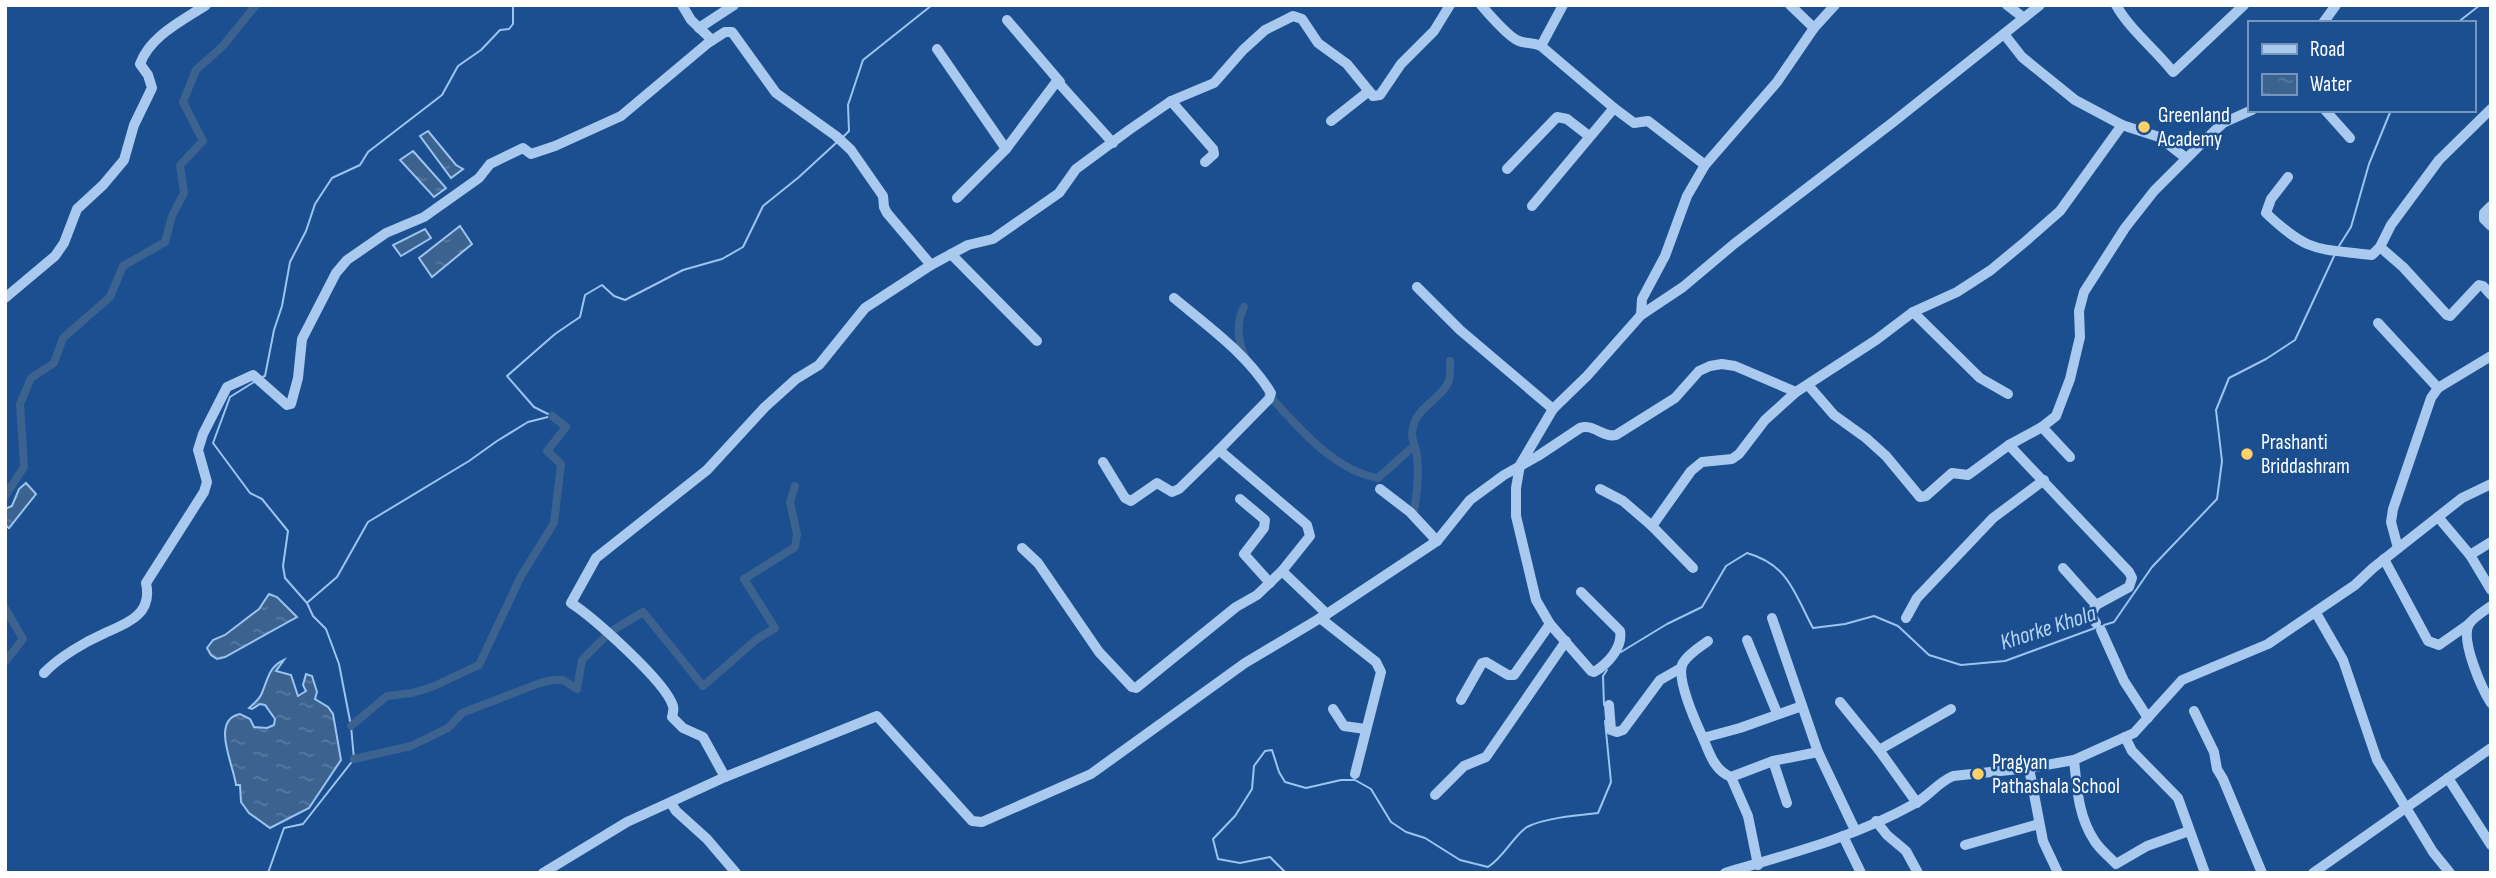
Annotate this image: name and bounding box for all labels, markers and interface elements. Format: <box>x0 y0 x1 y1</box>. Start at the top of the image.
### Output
legend <box>2248 21 2475 112</box>
text: Road <box>2310 37 2345 62</box>
text: Water <box>2310 72 2352 97</box>
place label: Greenland Academy <box>2157 103 2230 152</box>
marker: Greenland Academy <box>2136 119 2152 135</box>
place label: Prashanti Briddashram <box>2261 430 2350 479</box>
marker: Prashanti Briddashram <box>2239 446 2255 462</box>
water label: Khorke Khola <box>1997 599 2100 657</box>
place label: Pragyan Pathashala School <box>1992 750 2120 799</box>
marker: Pragyan Pathashala School <box>1970 766 1986 782</box>

